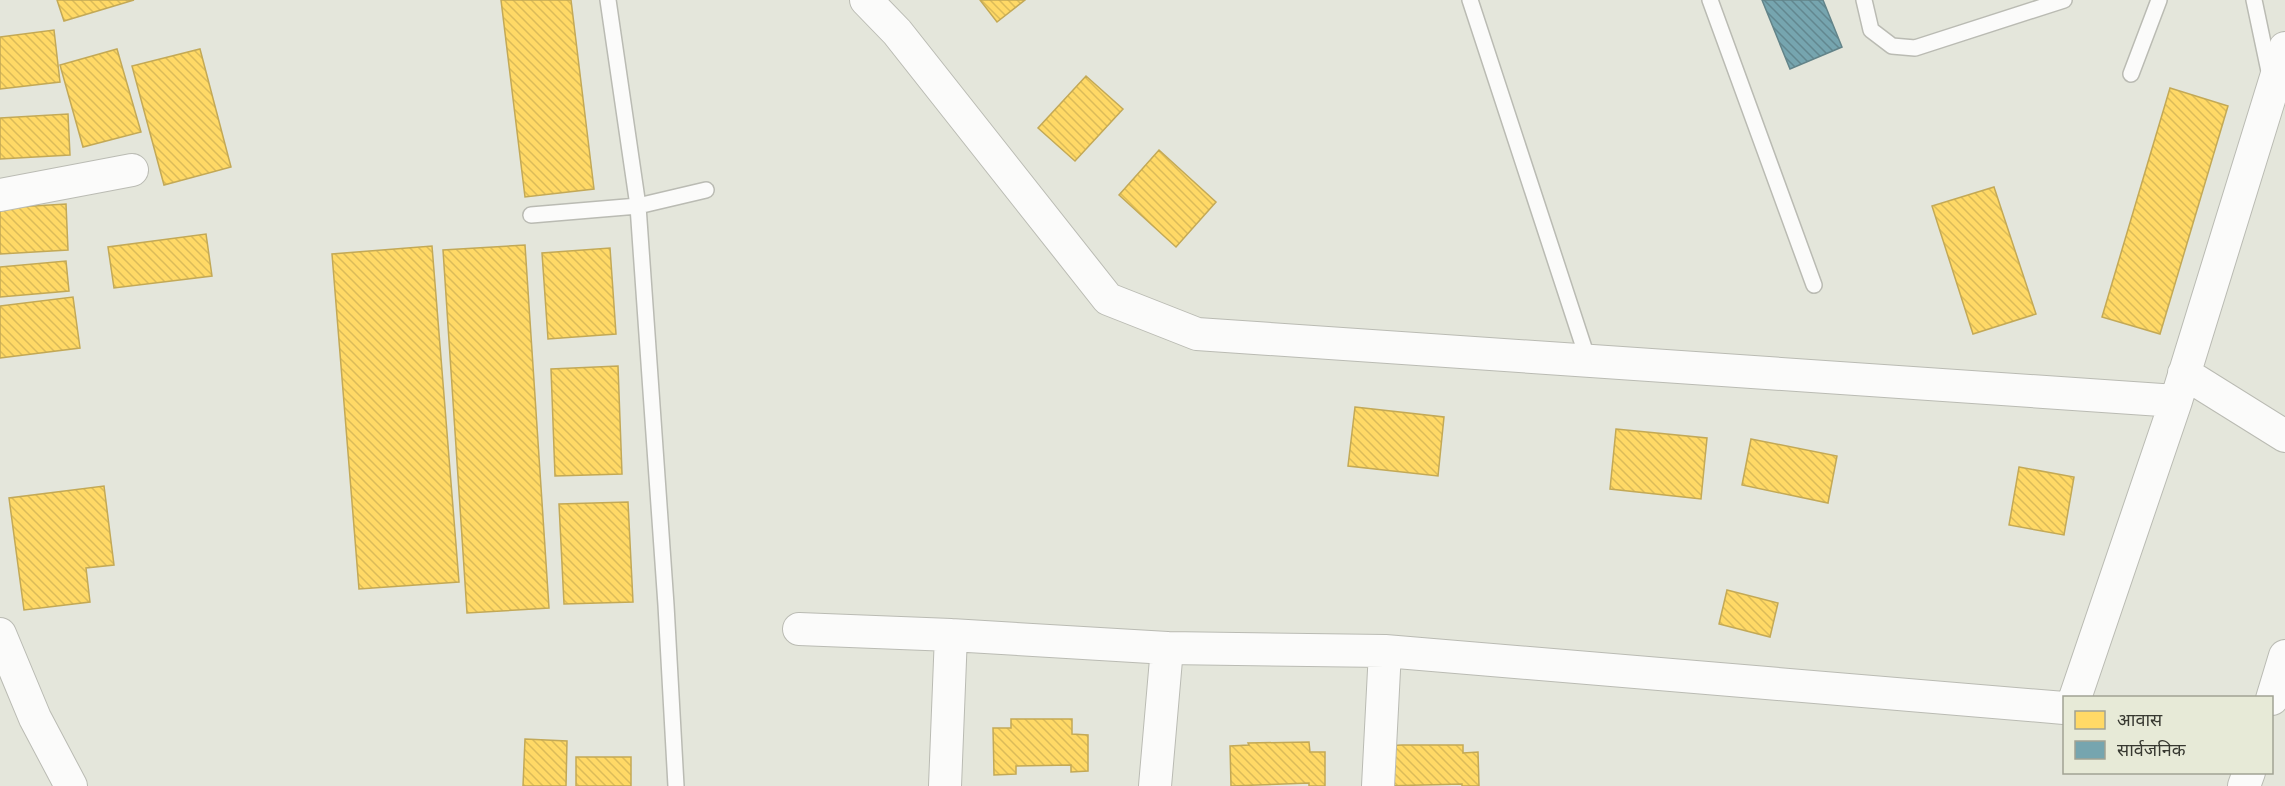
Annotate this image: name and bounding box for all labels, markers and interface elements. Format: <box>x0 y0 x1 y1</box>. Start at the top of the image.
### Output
legend <box>2063 696 2273 774</box>
text: आवास <box>2117 708 2163 731</box>
text: सार्वजनिक <box>2117 738 2187 761</box>

